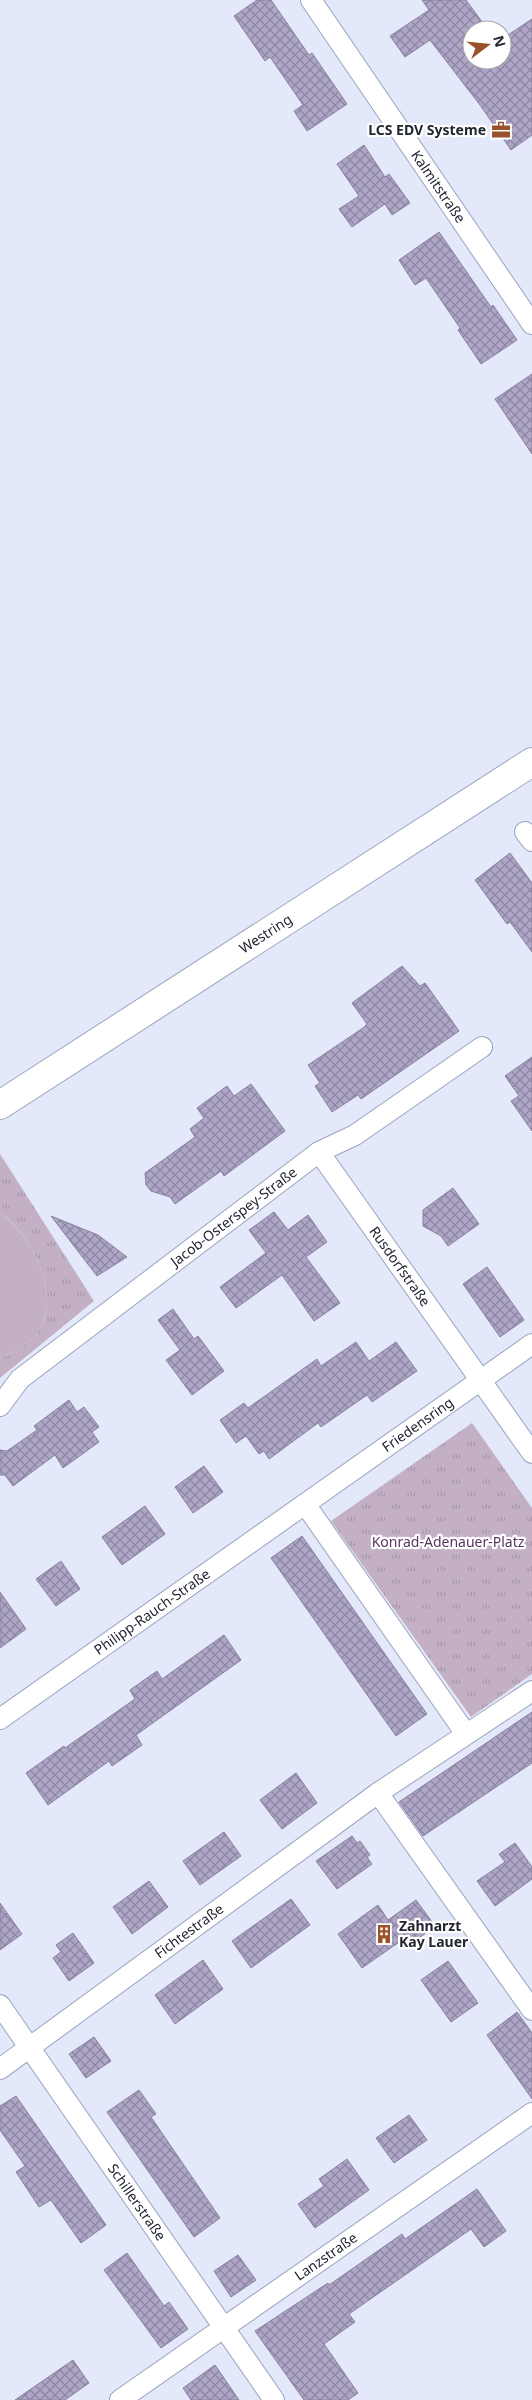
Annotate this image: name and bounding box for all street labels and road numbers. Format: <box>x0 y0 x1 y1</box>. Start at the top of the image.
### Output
street label: Kalmitstraße <box>407 146 470 226</box>
street label: Westring <box>235 909 295 957</box>
street label: Jacob-Osterspey-Straße <box>165 1162 301 1272</box>
street label: Rusdorfstraße <box>365 1222 435 1310</box>
street label: Friedensring <box>378 1392 457 1456</box>
street label: Philipp-Rauch-Straße <box>90 1564 214 1659</box>
street label: Fichtestraße <box>150 1899 227 1962</box>
street label: Schillerstraße <box>104 2160 171 2244</box>
street label: Lanzstraße <box>291 2228 361 2285</box>

